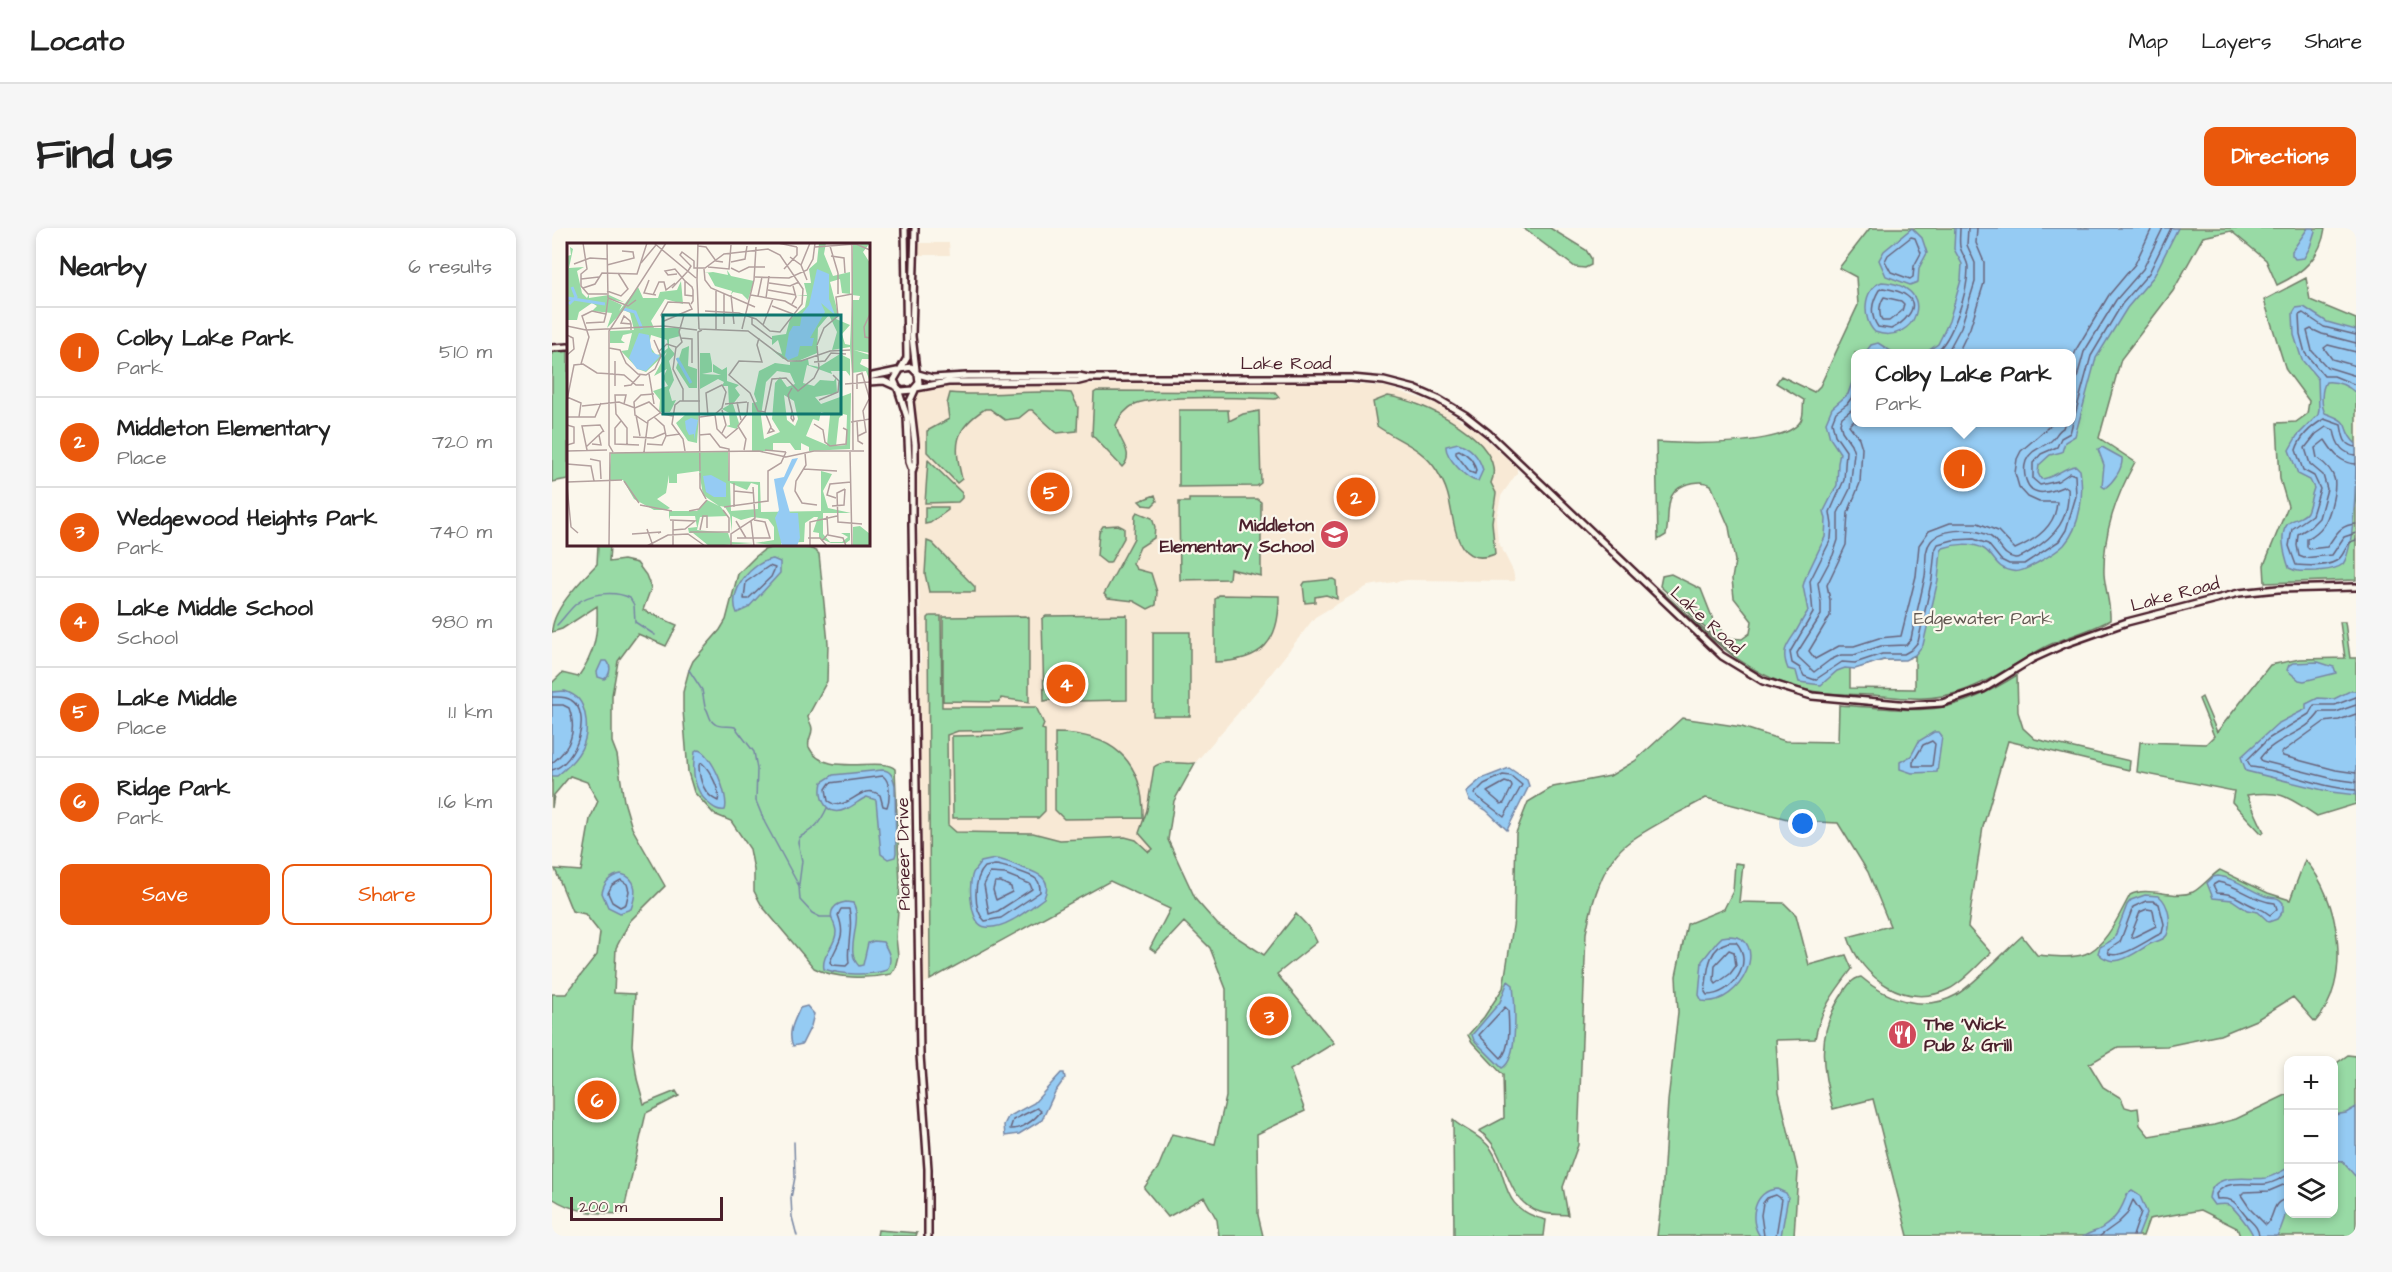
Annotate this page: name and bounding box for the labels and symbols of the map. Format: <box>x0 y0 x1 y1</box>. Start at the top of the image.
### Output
inset map <box>567 243 870 546</box>
street label: Lake Road <box>1241 351 1331 376</box>
pin: 1 <box>1944 446 1982 492</box>
pin: 5 <box>1030 470 1070 514</box>
pin: 2 <box>1336 474 1376 520</box>
place label: Middleton Elementary School <box>1160 513 1314 560</box>
school or university icon: Middleton Elementary School <box>1319 519 1351 551</box>
street label: Lake Road <box>2128 571 2222 618</box>
street label: Lake Road <box>1664 581 1749 660</box>
park label: Edgewater Park <box>1914 606 2052 632</box>
pin: 4 <box>1046 662 1086 706</box>
street label: Pioneer Drive <box>890 797 917 911</box>
your location <box>1788 809 1817 838</box>
pin: 3 <box>1250 994 1288 1038</box>
place label: The 'Wick Pub & Grill <box>1923 1012 2012 1058</box>
restaurant icon: The 'Wick Pub & Grill <box>1887 1018 1919 1050</box>
pin: 6 <box>578 1078 616 1122</box>
scale bar <box>570 1194 723 1222</box>

